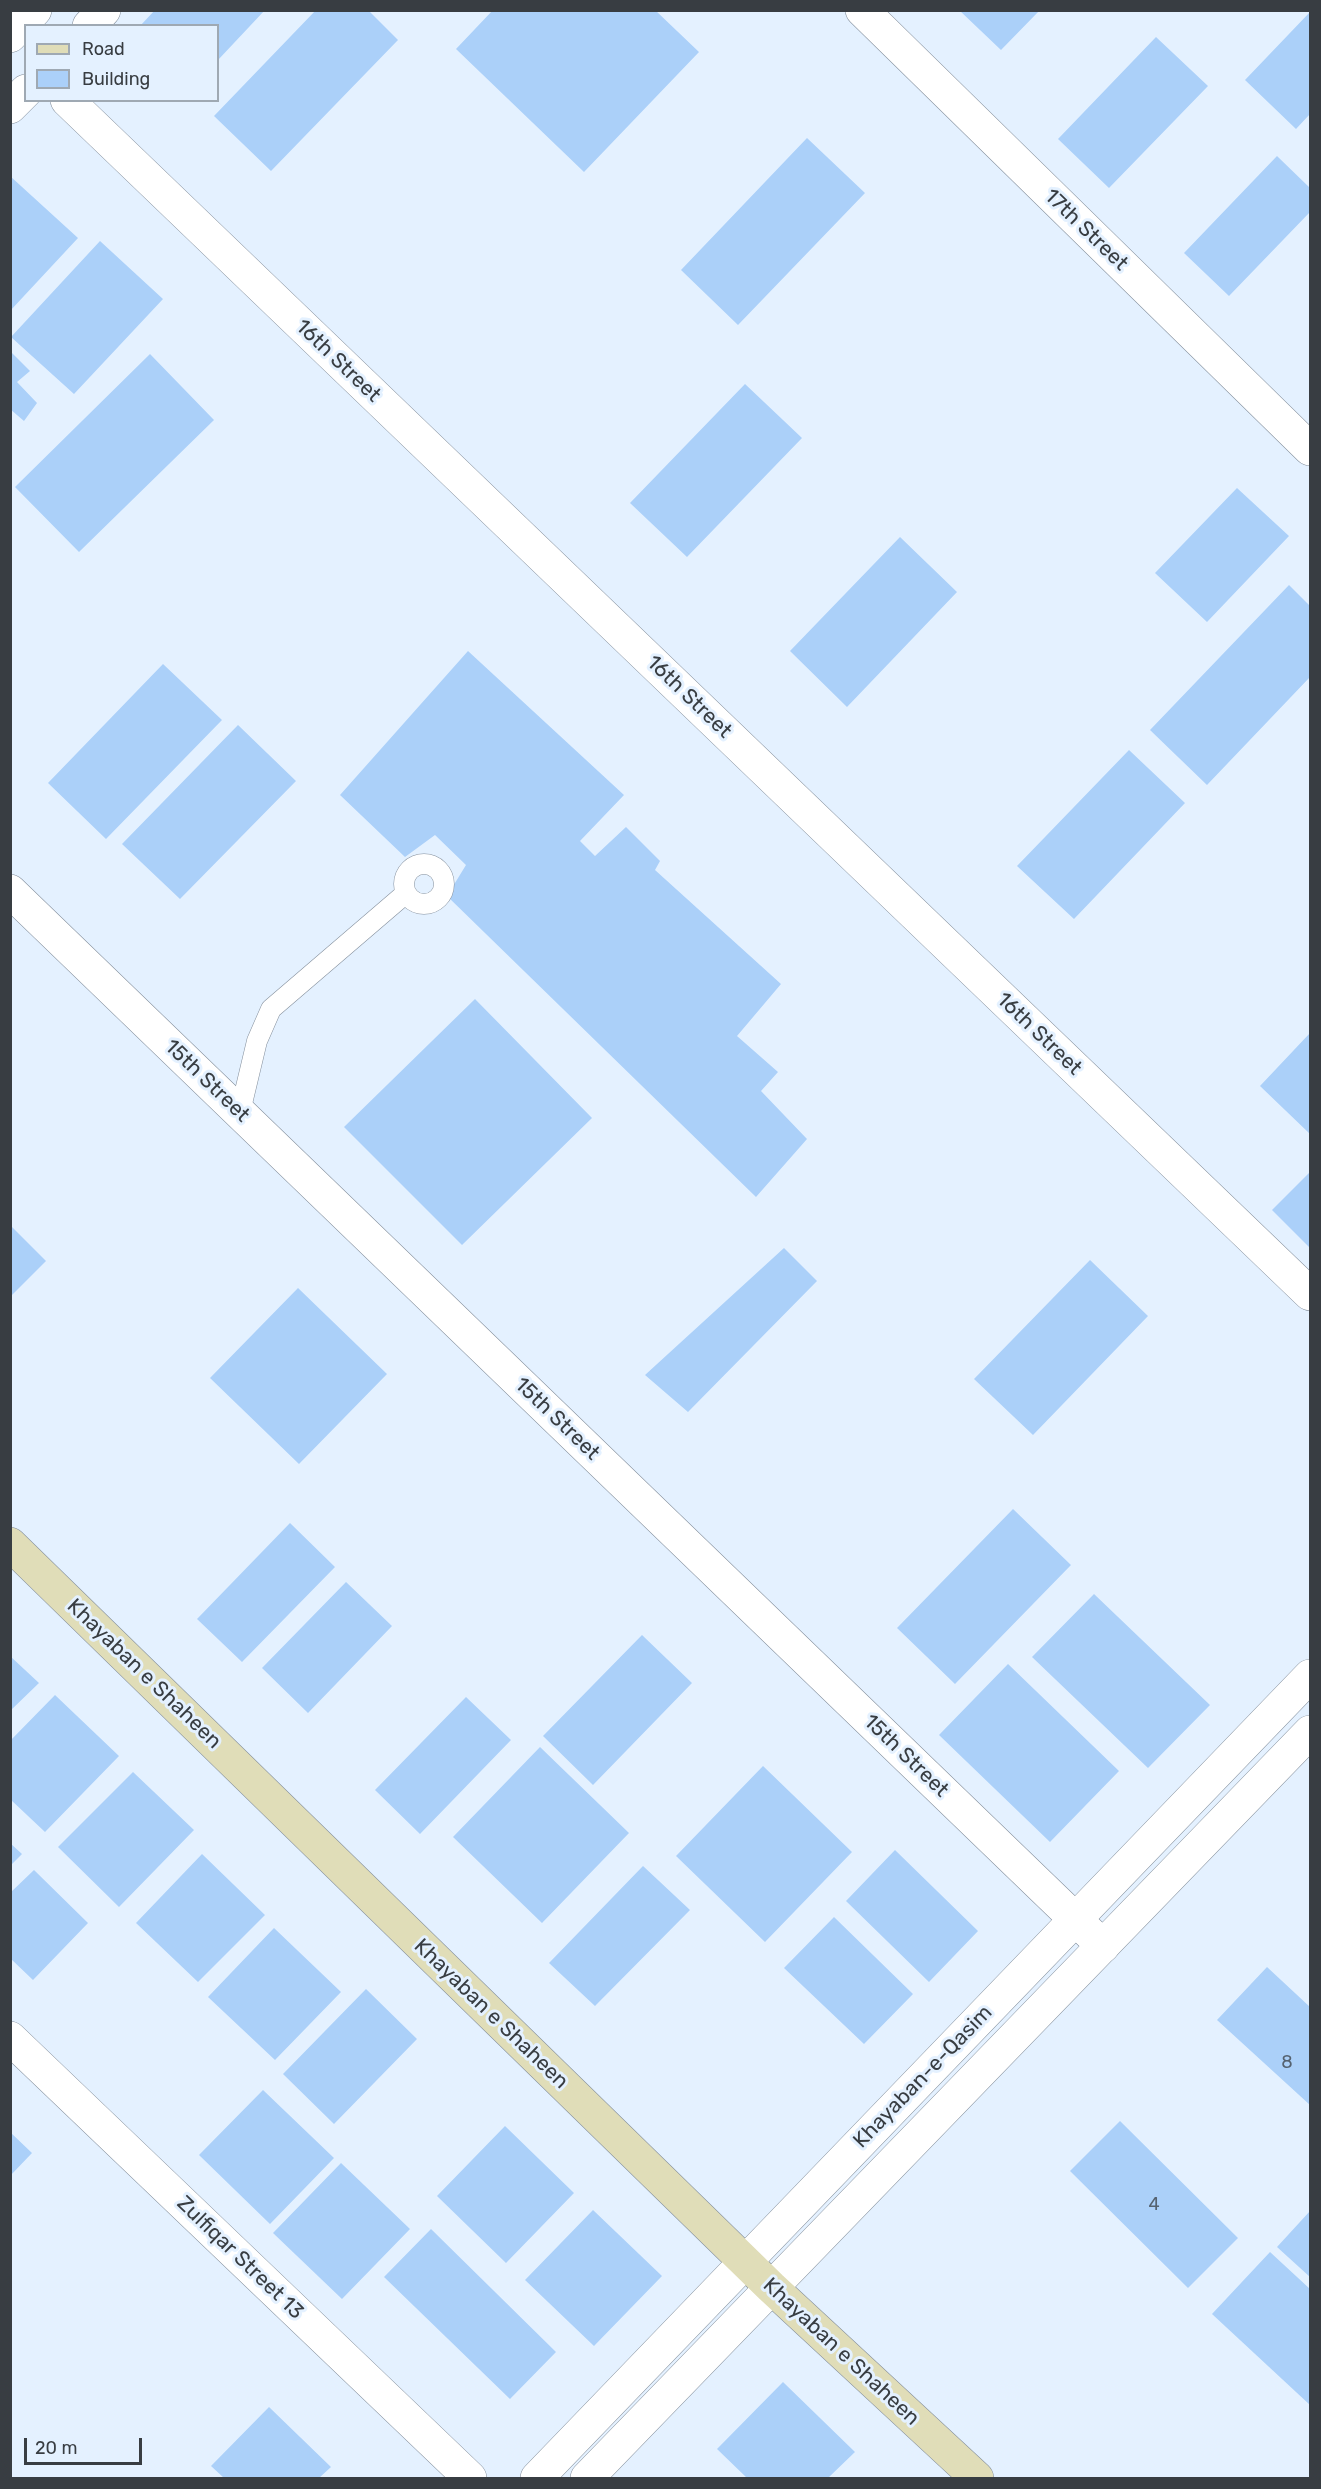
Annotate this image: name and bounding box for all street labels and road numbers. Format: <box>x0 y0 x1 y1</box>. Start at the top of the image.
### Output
street label: 17th Street <box>1039 184 1133 276</box>
street label: 16th Street <box>290 314 386 408</box>
street label: 16th Street <box>641 650 737 744</box>
street label: 16th Street <box>991 987 1087 1081</box>
street label: 15th Street <box>159 1034 255 1128</box>
street label: 15th Street <box>509 1372 605 1466</box>
street label: Khayaban e Shaheen <box>62 1594 226 1754</box>
street label: 15th Street <box>858 1709 954 1803</box>
street label: Khayaban e Shaheen <box>409 1934 573 2094</box>
street label: Khayaban-e-Qasim <box>848 2000 998 2154</box>
street label: Zulfiqar Street 13 <box>171 2191 309 2325</box>
street label: Khayaban e Shaheen <box>757 2273 925 2431</box>

